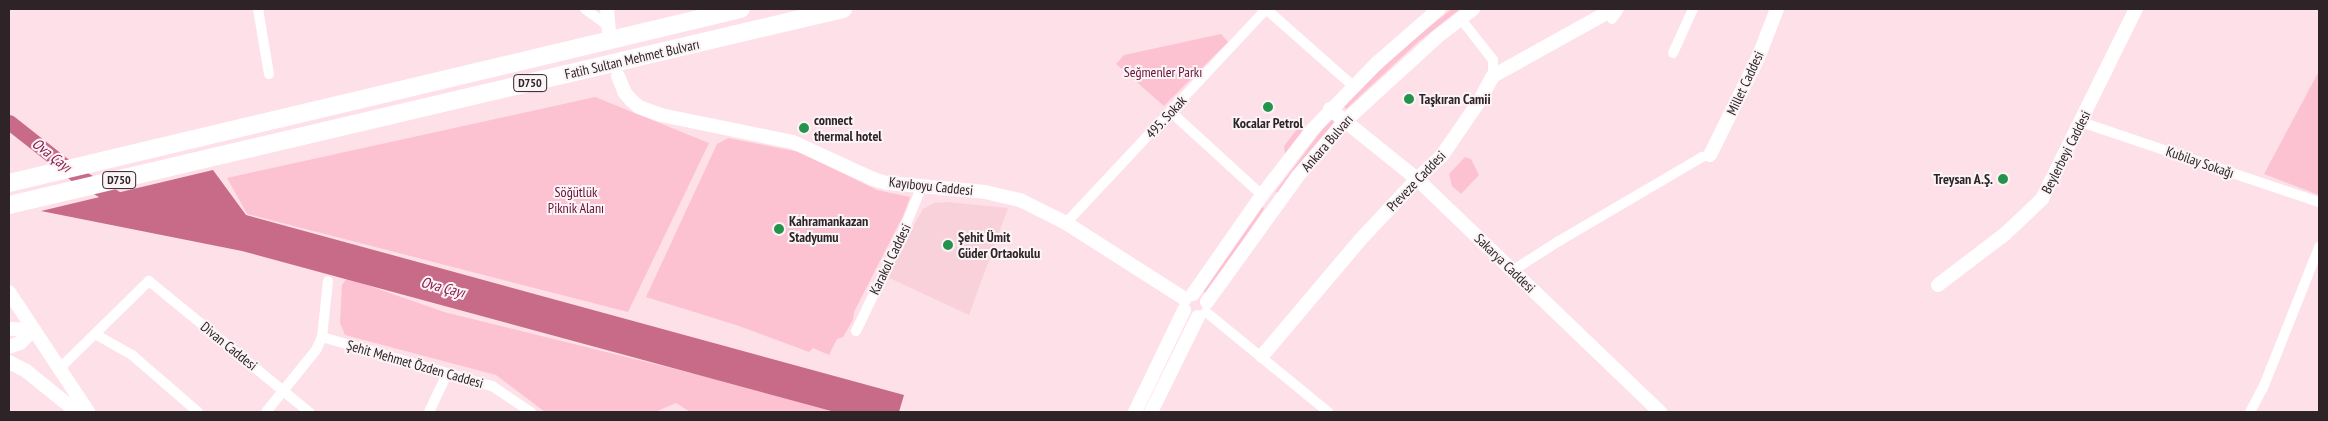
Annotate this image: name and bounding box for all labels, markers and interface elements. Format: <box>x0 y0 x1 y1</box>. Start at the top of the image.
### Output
street label: Fatih Sultan Mehmet Bulvarı <box>563 35 701 83</box>
street label: Millet Caddesi <box>1723 48 1767 118</box>
park label: Seğmenler Parkı <box>1124 64 1202 80</box>
road number: D750 <box>512 74 548 92</box>
place label: Taşkıran Camii <box>1419 91 1491 107</box>
street label: 495. Sokak <box>1142 92 1190 142</box>
marker: Taşkıran Camii <box>1403 93 1415 105</box>
marker: Kocalar Petrol <box>1262 101 1274 113</box>
street label: Beylerbeyi Caddesi <box>2038 108 2094 196</box>
street label: Ankara Bulvarı <box>1298 111 1356 175</box>
place label: connect thermal hotel <box>814 112 882 144</box>
place label: Kocalar Petrol <box>1233 115 1303 131</box>
marker: connect thermal hotel <box>798 122 810 134</box>
water label: Ova Çayı <box>29 134 75 176</box>
street label: Kubilay Sokağı <box>2164 142 2236 182</box>
street label: Preveze Caddesi <box>1383 147 1449 215</box>
road number: D750 <box>102 170 136 190</box>
place label: Treysan A.Ş. <box>1933 171 1993 187</box>
street label: Kayıboyu Caddesi <box>888 173 974 199</box>
marker: Treysan A.Ş. <box>1997 173 2009 185</box>
park label: Söğütlük Piknik Alanı <box>547 184 605 216</box>
place label: Kahramankazan Stadyumu <box>789 213 868 246</box>
street label: Karakol Caddesi <box>866 221 914 297</box>
marker: Kahramankazan Stadyumu <box>773 223 785 235</box>
place label: Şehit Ümit Güder Ortaokulu <box>958 229 1040 262</box>
street label: Sakarya Caddesi <box>1471 230 1539 296</box>
marker: Şehit Ümit Güder Ortaokulu <box>942 239 954 251</box>
water label: Ova Çayı <box>419 273 467 301</box>
street label: Divan Caddesi <box>197 318 261 374</box>
street label: Şehit Mehmet Özden Caddesi <box>345 336 485 392</box>

